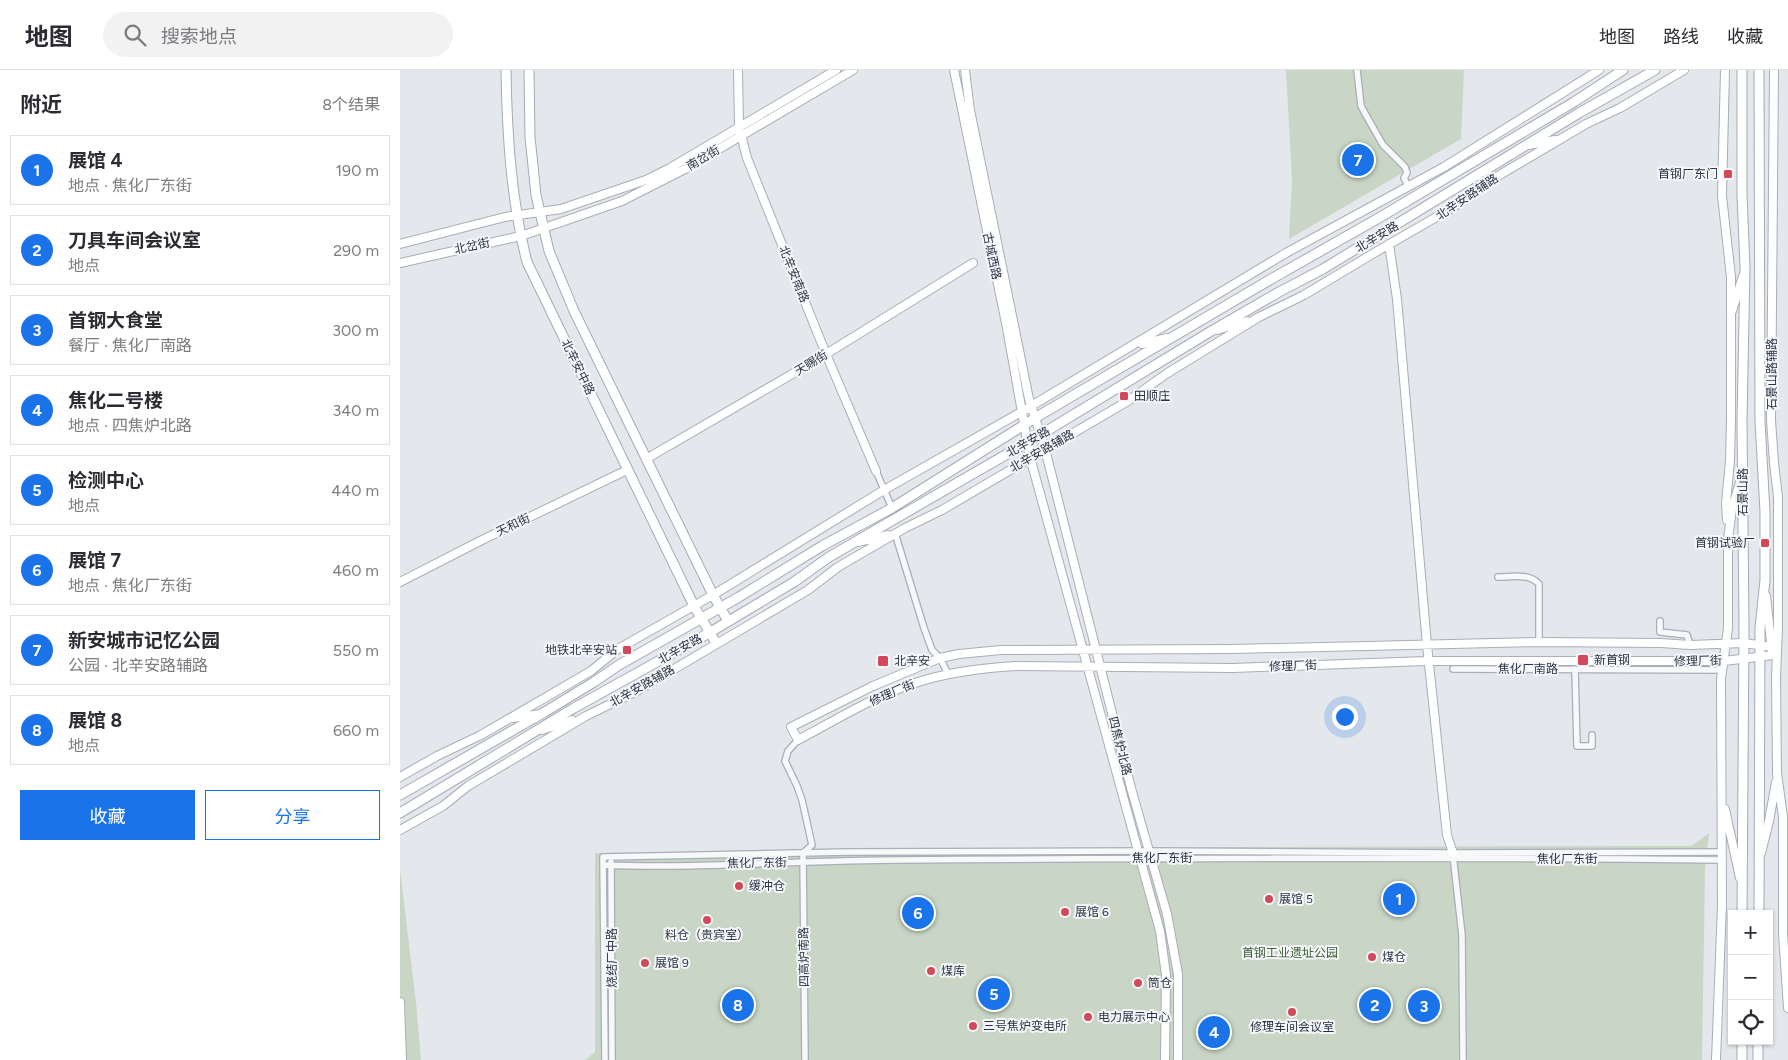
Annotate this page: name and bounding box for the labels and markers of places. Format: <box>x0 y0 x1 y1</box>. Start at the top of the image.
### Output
pin: 7 <box>1342 141 1374 179</box>
place label: 首钢厂东门 <box>1658 167 1718 181</box>
marker: 首钢厂东门 <box>1722 168 1734 180</box>
place label: 田顺庄 <box>1134 389 1170 403</box>
marker: 田顺庄 <box>1118 390 1130 402</box>
place label: 首钢试验厂 <box>1695 536 1755 550</box>
marker: 首钢试验厂 <box>1759 537 1771 549</box>
place label: 地铁北辛安站 <box>545 643 617 657</box>
marker: 地铁北辛安站 <box>621 644 633 656</box>
marker: 新首钢 <box>1576 653 1590 667</box>
place label: 新首钢 <box>1594 653 1630 667</box>
marker: 北辛安 <box>876 654 890 668</box>
place label: 北辛安 <box>894 654 930 668</box>
place label: 缓冲仓 <box>749 879 785 893</box>
marker: 缓冲仓 <box>733 880 745 892</box>
pin: 1 <box>1383 880 1415 918</box>
place label: 展馆 5 <box>1279 892 1313 906</box>
marker: 展馆 5 <box>1263 893 1275 905</box>
pin: 6 <box>902 894 934 932</box>
place label: 展馆 6 <box>1075 905 1109 919</box>
marker: 展馆 6 <box>1059 906 1071 918</box>
marker: 料仓（贵宾室） <box>701 914 713 926</box>
place label: 料仓（贵宾室） <box>665 928 749 942</box>
place label: 煤仓 <box>1382 950 1406 964</box>
marker: 煤仓 <box>1366 951 1378 963</box>
place label: 展馆 9 <box>655 956 689 970</box>
marker: 展馆 9 <box>639 957 651 969</box>
place label: 煤库 <box>941 964 965 978</box>
marker: 煤库 <box>925 965 937 977</box>
pin: 5 <box>978 975 1010 1013</box>
place label: 筒仓 <box>1148 976 1172 990</box>
marker: 筒仓 <box>1132 977 1144 989</box>
pin: 8 <box>722 986 754 1024</box>
pin: 2 <box>1359 986 1391 1024</box>
pin: 3 <box>1408 987 1440 1025</box>
marker: 修理车间会议室 <box>1286 1006 1298 1018</box>
place label: 电力展示中心 <box>1098 1010 1170 1024</box>
marker: 电力展示中心 <box>1082 1011 1094 1023</box>
pin: 4 <box>1198 1013 1230 1051</box>
place label: 三号焦炉变电所 <box>983 1019 1067 1033</box>
marker: 三号焦炉变电所 <box>967 1020 979 1032</box>
place label: 修理车间会议室 <box>1250 1020 1334 1034</box>

